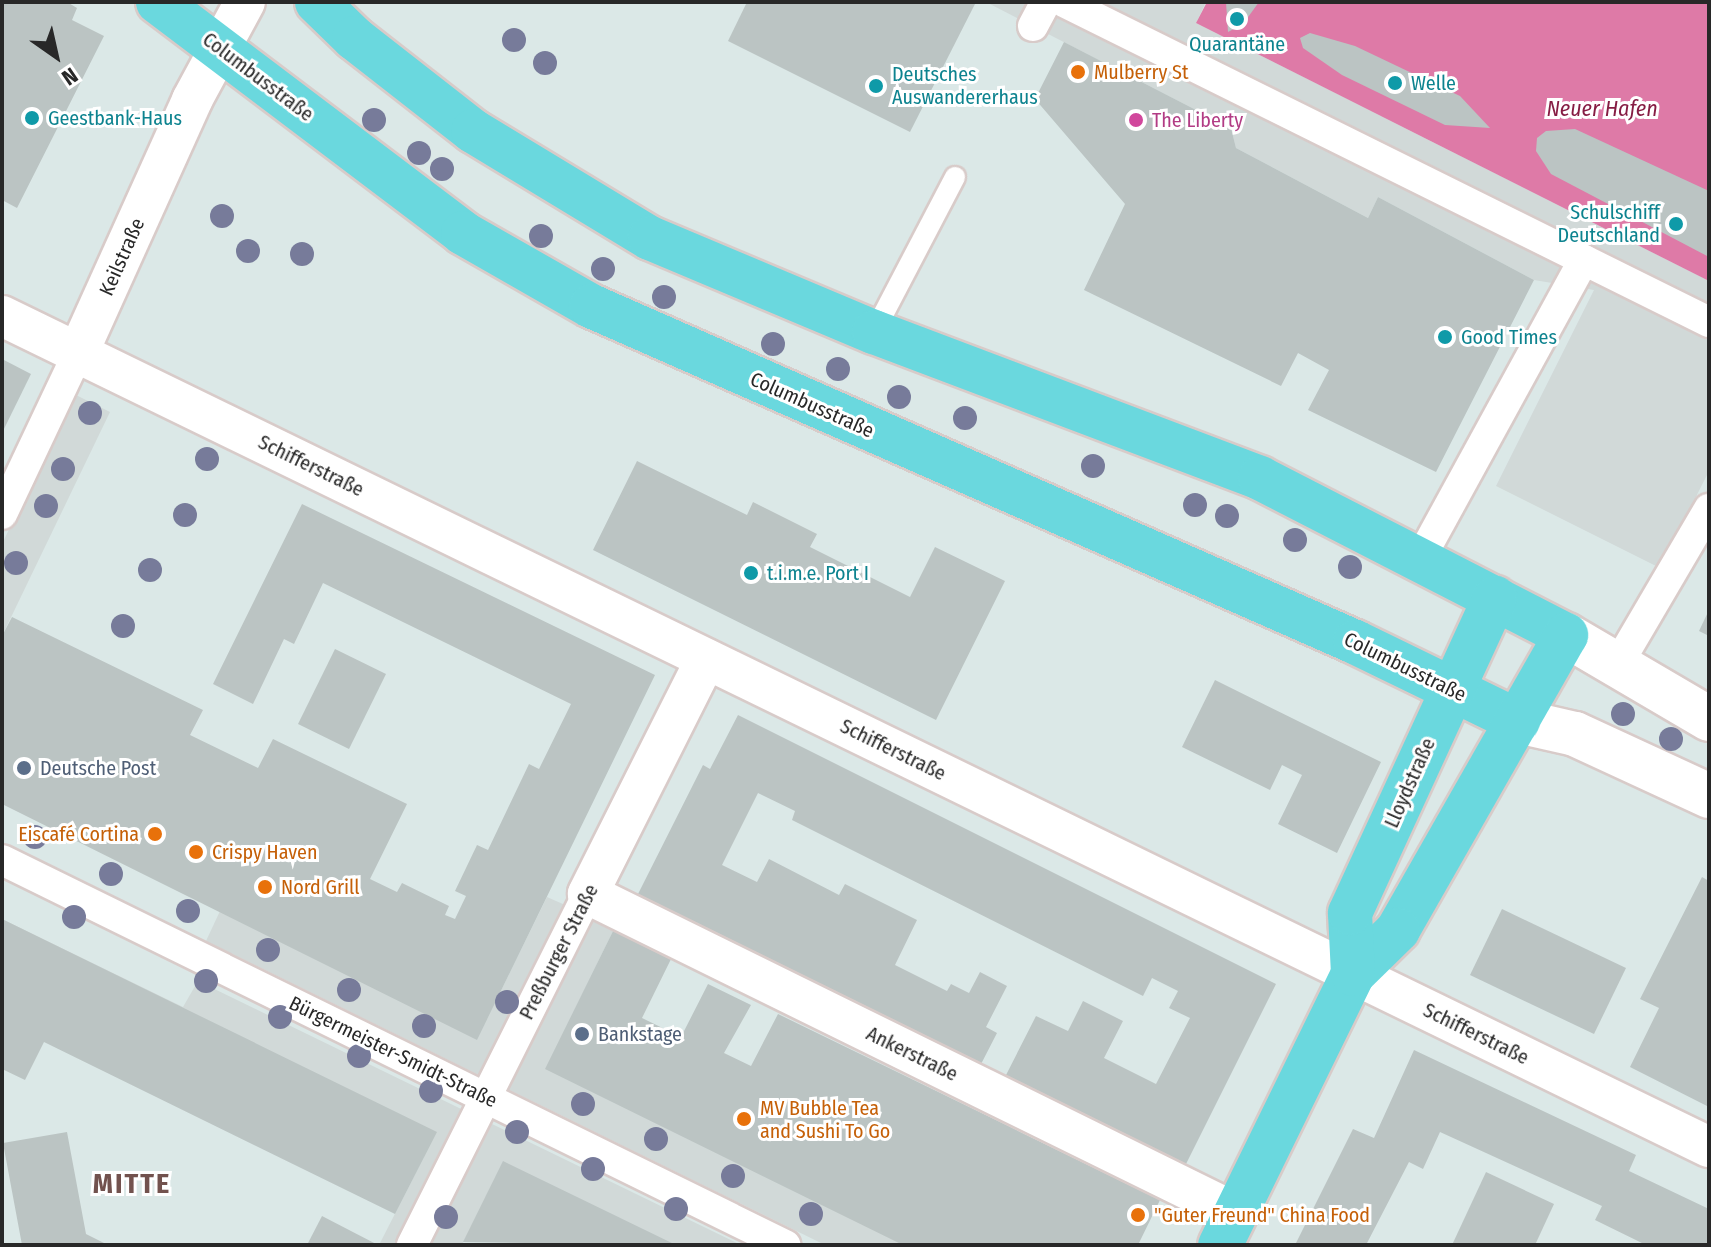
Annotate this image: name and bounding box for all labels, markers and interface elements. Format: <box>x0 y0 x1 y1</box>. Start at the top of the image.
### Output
marker: Quarantäne <box>1228 10 1246 28</box>
north arrow <box>16 16 96 96</box>
street label: Columbusstraße <box>198 27 318 127</box>
place label: Quarantäne <box>1189 32 1285 56</box>
place label: Mulberry St <box>1094 60 1189 84</box>
text: N <box>57 61 83 91</box>
place label: Deutsches Auswandererhaus <box>892 62 1038 109</box>
marker: Mulberry St <box>1069 63 1087 81</box>
place label: Welle <box>1411 71 1456 95</box>
marker: Welle <box>1386 74 1404 92</box>
marker: Deutsches Auswandererhaus <box>867 77 885 95</box>
water label: Neuer Hafen <box>1546 96 1658 122</box>
place label: Geestbank-Haus <box>48 106 182 130</box>
place label: The Liberty <box>1152 108 1243 132</box>
marker: Geestbank-Haus <box>23 109 41 127</box>
marker: The Liberty <box>1127 111 1145 129</box>
place label: Schulschiff Deutschland <box>1558 200 1660 247</box>
street label: Keilstraße <box>94 215 150 299</box>
marker: Schulschiff Deutschland <box>1667 215 1685 233</box>
place label: Good Times <box>1461 325 1557 349</box>
marker: Good Times <box>1436 328 1454 346</box>
street label: Columbusstraße <box>747 367 877 443</box>
street label: Schifferstraße <box>254 430 368 502</box>
place label: t.i.m.e. Port I <box>767 561 869 585</box>
marker: t.i.m.e. Port I <box>742 564 760 582</box>
street label: Columbusstraße <box>1340 627 1470 707</box>
street label: Schifferstraße <box>836 714 950 786</box>
street label: Lloydstraße <box>1380 734 1440 832</box>
place label: Deutsche Post <box>40 756 156 780</box>
marker: Deutsche Post <box>15 759 33 777</box>
place label: Eiscafé Cortina <box>18 822 139 846</box>
marker: Eiscafé Cortina <box>146 825 164 843</box>
place label: Crispy Haven <box>212 840 317 864</box>
marker: Crispy Haven <box>187 843 205 861</box>
place label: Nord Grill <box>281 875 360 899</box>
marker: Nord Grill <box>256 878 274 896</box>
street label: Preßburger Straße <box>515 880 603 1024</box>
street label: Bürgermeister-Smidt-Straße <box>285 991 501 1113</box>
street label: Schifferstraße <box>1419 998 1533 1070</box>
place label: Bankstage <box>598 1022 682 1046</box>
street label: Ankerstraße <box>862 1022 962 1086</box>
marker: Bankstage <box>573 1025 591 1043</box>
place label: MV Bubble Tea and Sushi To Go <box>760 1096 890 1143</box>
marker: MV Bubble Tea and Sushi To Go <box>735 1110 753 1128</box>
district label: MITTE <box>93 1167 171 1201</box>
place label: "Guter Freund" China Food <box>1154 1203 1370 1227</box>
marker: "Guter Freund" China Food <box>1129 1206 1147 1224</box>

